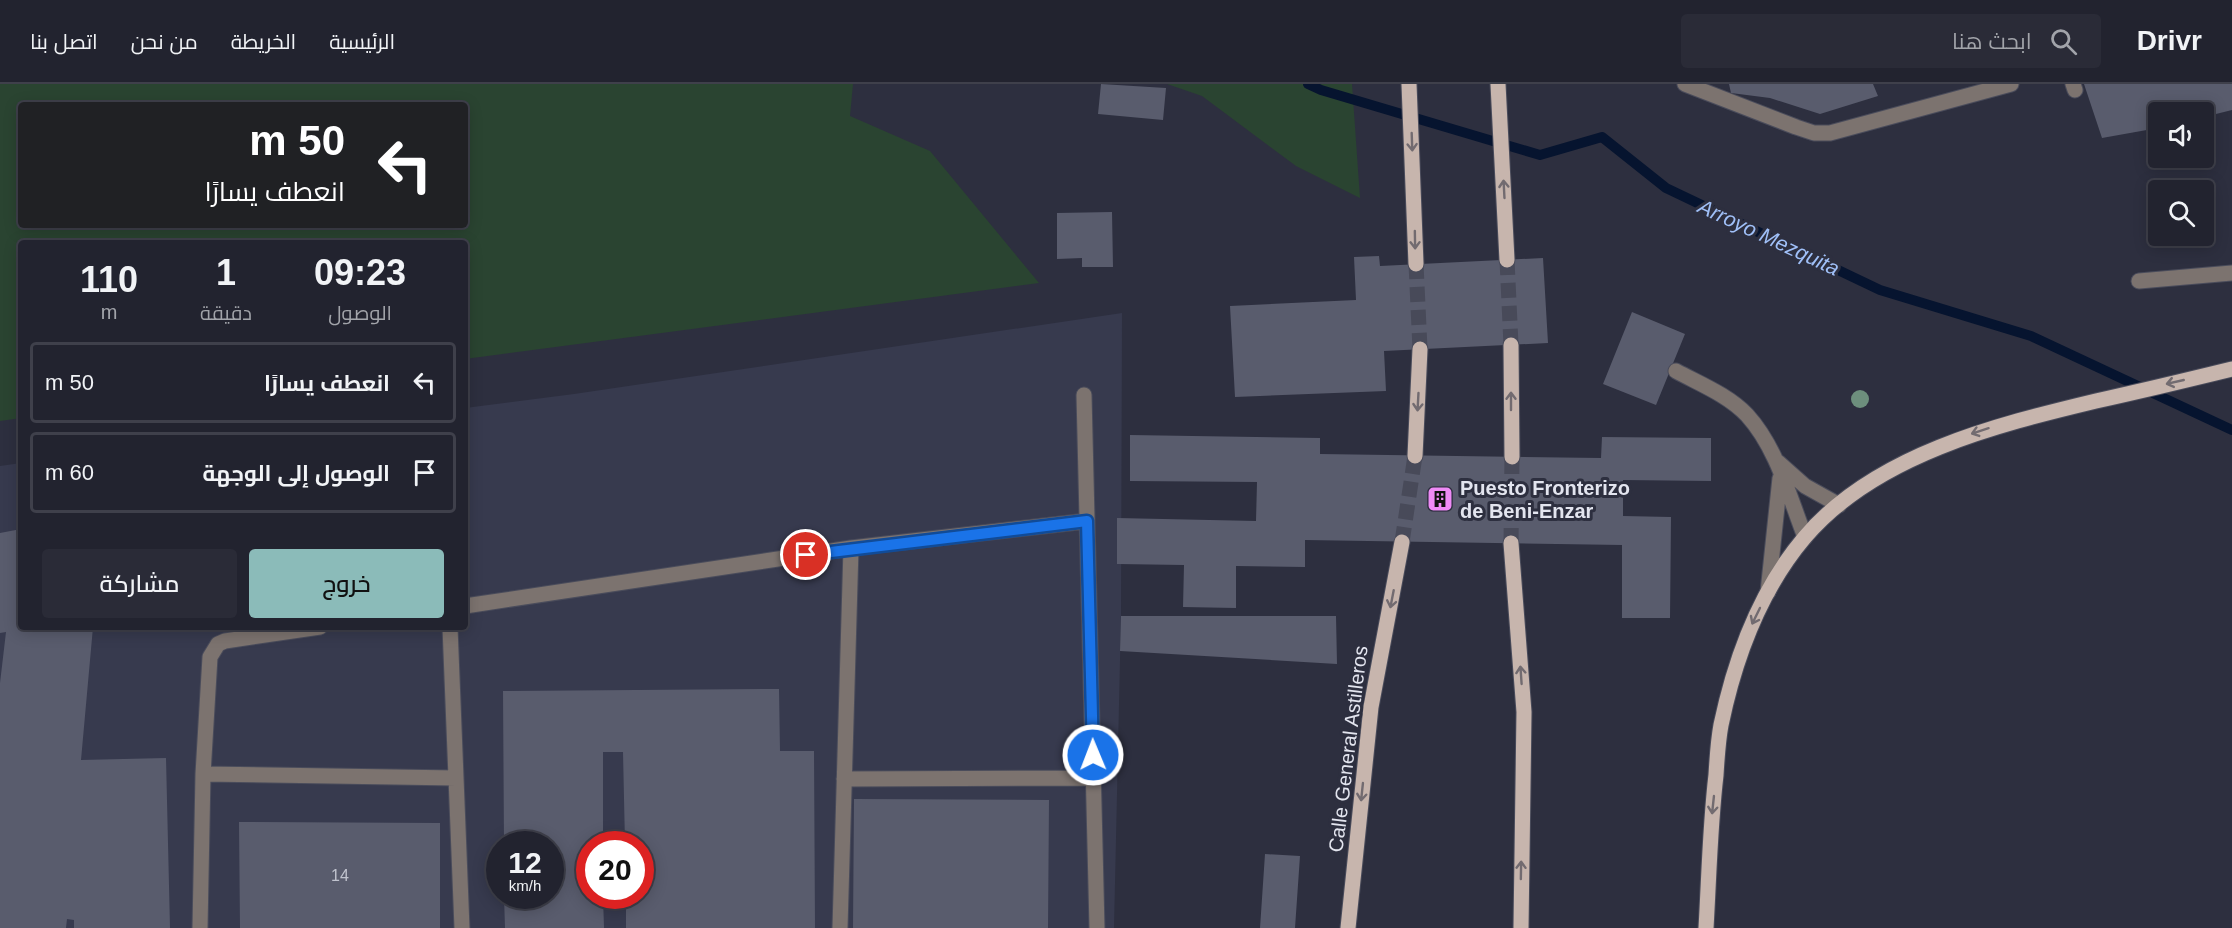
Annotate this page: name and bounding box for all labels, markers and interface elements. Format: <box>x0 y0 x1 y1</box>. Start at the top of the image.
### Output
search box <box>1681 14 2101 68</box>
icon: search <box>2047 25 2080 58</box>
text: Drivr <box>2137 25 2202 56</box>
text: ابحث هنا <box>1952 29 2032 54</box>
text: اتصل بنا <box>30 30 98 53</box>
text: من نحن <box>131 30 198 53</box>
text: الخريطة <box>231 30 296 53</box>
text: الرئيسية <box>329 30 395 53</box>
map controls <box>2148 102 2214 246</box>
button: sound <box>2148 102 2214 168</box>
text: 50 m <box>249 117 345 164</box>
icon: left <box>366 126 444 204</box>
one-way arrow <box>1406 132 1417 152</box>
text: انعطف يسارًا <box>204 177 345 207</box>
one-way arrow <box>1498 180 1509 200</box>
button: search <box>2148 180 2214 246</box>
water label: Arroyo Mezquita <box>1693 193 1843 280</box>
one-way arrow <box>1409 230 1421 250</box>
text: 1 <box>216 252 236 293</box>
text: 09:23 <box>314 252 406 293</box>
text: 110 <box>80 259 138 300</box>
text: m <box>101 301 117 323</box>
text: دقيقة <box>200 302 252 324</box>
text: الوصول <box>328 302 392 324</box>
icon: left <box>408 366 441 399</box>
text: 50 m <box>45 370 94 395</box>
text: انعطف يسارًا <box>264 371 390 396</box>
one-way arrow <box>2166 377 2185 389</box>
one-way arrow <box>1412 392 1423 412</box>
one-way arrow <box>1505 392 1517 412</box>
one-way arrow <box>1971 426 1990 437</box>
icon: arrive <box>408 456 441 489</box>
text: 60 m <box>45 460 94 485</box>
text: الوصول إلى الوجهة <box>203 461 390 486</box>
place label: Puesto Fronterizo de Beni-Enzar <box>1460 477 1630 522</box>
building icon: Puesto Fronterizo de Beni-Enzar <box>1425 484 1455 514</box>
pin <box>780 529 831 580</box>
icon: arrive <box>789 538 822 571</box>
button: مشاركة <box>42 549 237 618</box>
button: خروج <box>249 549 444 618</box>
one-way arrow <box>1386 589 1397 608</box>
one-way arrow <box>1750 607 1762 625</box>
street label: Calle General Astilleros <box>1324 644 1372 854</box>
one-way arrow <box>1515 665 1526 685</box>
position arrow <box>1061 723 1125 787</box>
one-way arrow <box>1357 781 1368 801</box>
one-way arrow <box>1707 794 1718 814</box>
speed limit sign: 20 <box>576 831 654 909</box>
text: 12 <box>508 846 542 879</box>
one-way arrow <box>1516 860 1527 880</box>
house number: 14 <box>331 867 349 884</box>
text: km/h <box>509 877 541 894</box>

